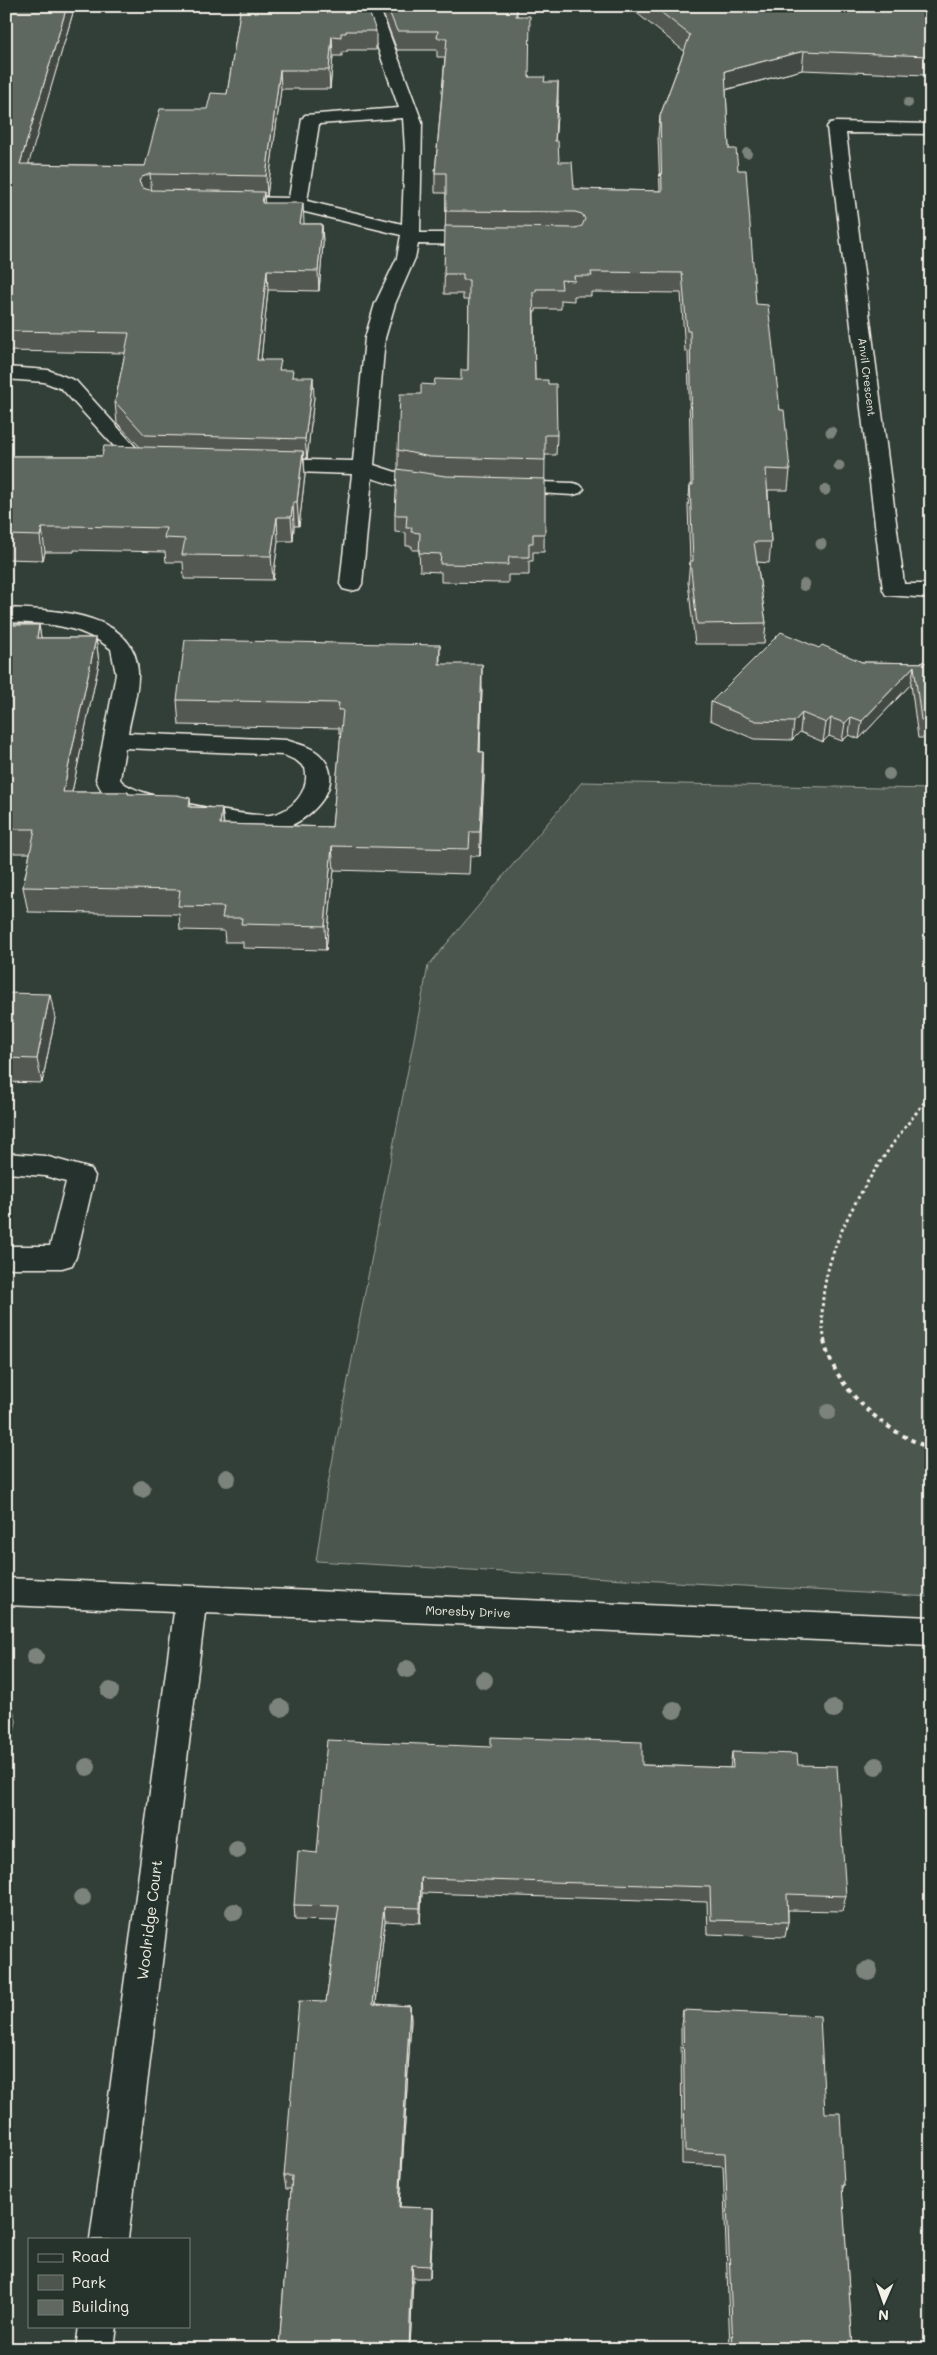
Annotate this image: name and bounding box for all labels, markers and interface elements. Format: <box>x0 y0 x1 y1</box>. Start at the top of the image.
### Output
street label: Anvil Crescent <box>855 337 880 417</box>
street label: Moresby Drive <box>425 1602 511 1620</box>
street label: Woolridge Court <box>132 1859 166 1981</box>
legend <box>28 2238 190 2328</box>
text: Road <box>72 2246 109 2266</box>
text: Park <box>72 2272 106 2292</box>
north arrow <box>860 2278 910 2328</box>
text: Building <box>72 2296 129 2316</box>
text: N <box>878 2306 889 2325</box>

